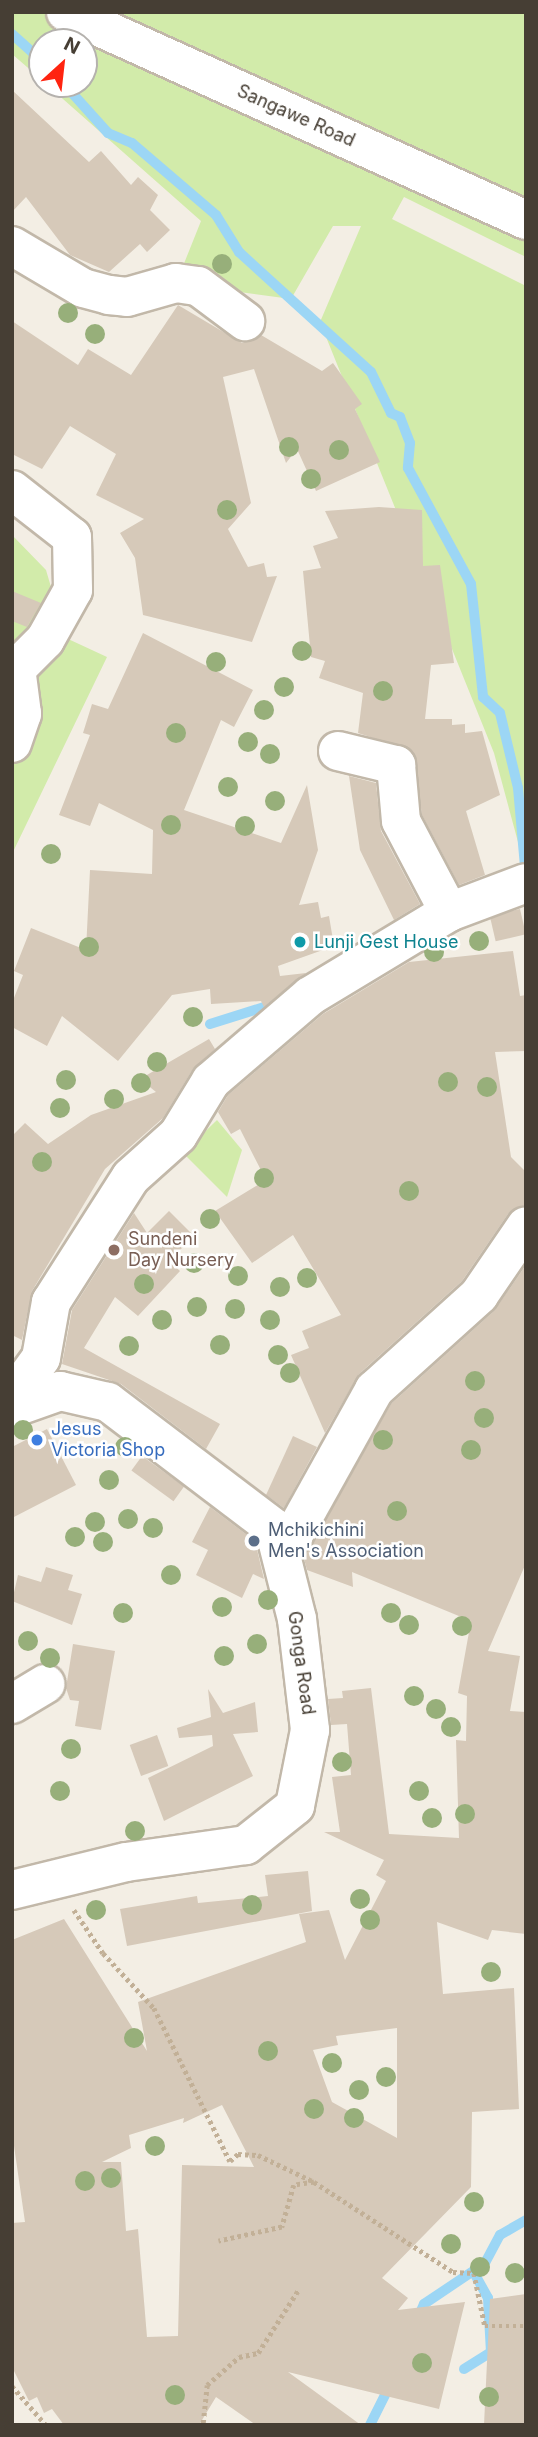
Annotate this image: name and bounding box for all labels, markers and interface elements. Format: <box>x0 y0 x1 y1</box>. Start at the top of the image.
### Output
north arrow <box>28 28 98 98</box>
text: N <box>60 32 84 59</box>
street label: Sangawe Road <box>234 80 358 152</box>
place label: Lunji Gest House <box>314 931 458 953</box>
marker: Lunji Gest House <box>292 934 308 950</box>
place label: Sundeni Day Nursery <box>128 1229 234 1272</box>
marker: Sundeni Day Nursery <box>106 1242 122 1258</box>
place label: Jesus Victoria Shop <box>51 1419 165 1462</box>
marker: Jesus Victoria Shop <box>29 1432 45 1448</box>
place label: Mchikichini Men's Association <box>268 1520 424 1562</box>
marker: Mchikichini Men's Association <box>246 1533 262 1549</box>
street label: Gonga Road <box>283 1610 319 1716</box>

